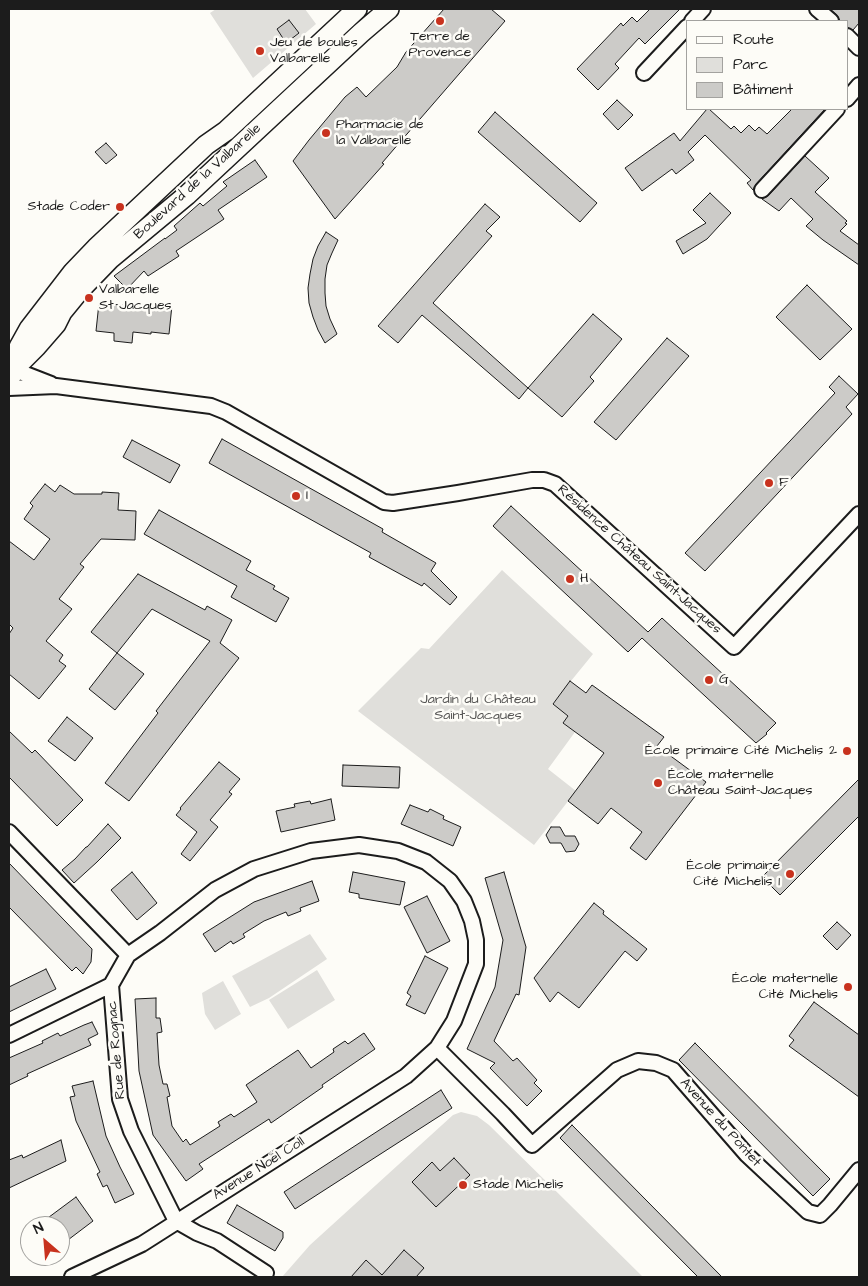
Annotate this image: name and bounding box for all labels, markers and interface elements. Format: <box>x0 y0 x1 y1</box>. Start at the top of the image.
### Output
marker: Terre de Provence <box>434 15 446 27</box>
legend <box>686 20 848 110</box>
place label: Terre de Provence <box>409 29 471 62</box>
text: Route <box>733 29 774 50</box>
place label: Jeu de boules Valbarelle <box>270 35 358 68</box>
marker: Jeu de boules Valbarelle <box>254 45 266 57</box>
text: Parc <box>733 54 768 75</box>
text: Bâtiment <box>733 79 793 100</box>
place label: Pharmacie de la Valbarelle <box>336 117 424 150</box>
street label: Boulevard de la Valbarelle <box>131 120 265 244</box>
marker: Pharmacie de la Valbarelle <box>320 127 332 139</box>
place label: Stade Coder <box>28 199 110 215</box>
marker: Stade Coder <box>114 201 126 213</box>
place label: Valbarelle St Jacques <box>99 282 172 314</box>
marker: Valbarelle St Jacques <box>83 292 95 304</box>
place label: F <box>779 475 789 491</box>
marker: F <box>763 477 775 489</box>
street label: Résidence Château Saint-Jacques <box>553 482 725 638</box>
place label: I <box>306 488 308 504</box>
marker: I <box>290 490 302 502</box>
place label: H <box>580 571 588 587</box>
marker: H <box>564 573 576 585</box>
place label: G <box>719 672 729 688</box>
marker: G <box>703 674 715 686</box>
park label: Jardin du Château Saint-Jacques <box>420 692 536 724</box>
place label: École primaire Cité Michelis 2 <box>645 743 837 759</box>
marker: École primaire Cité Michelis 2 <box>841 745 853 757</box>
place label: École maternelle Château Saint-Jacques <box>668 767 813 800</box>
marker: École maternelle Château Saint-Jacques <box>652 777 664 789</box>
place label: École primaire Cité Michelis 1 <box>687 858 780 890</box>
marker: École primaire Cité Michelis 1 <box>784 868 796 880</box>
place label: École maternelle Cité Michelis <box>732 971 838 1004</box>
marker: École maternelle Cité Michelis <box>842 981 854 993</box>
street label: Rue de Rognac <box>104 1000 130 1100</box>
street label: Avenue du Pontet <box>676 1075 764 1171</box>
street label: Avenue Noël Coll <box>210 1134 308 1204</box>
place label: Stade Michelis <box>473 1177 564 1193</box>
marker: Stade Michelis <box>457 1179 469 1191</box>
north arrow <box>20 1216 70 1266</box>
text: N <box>30 1218 47 1239</box>

